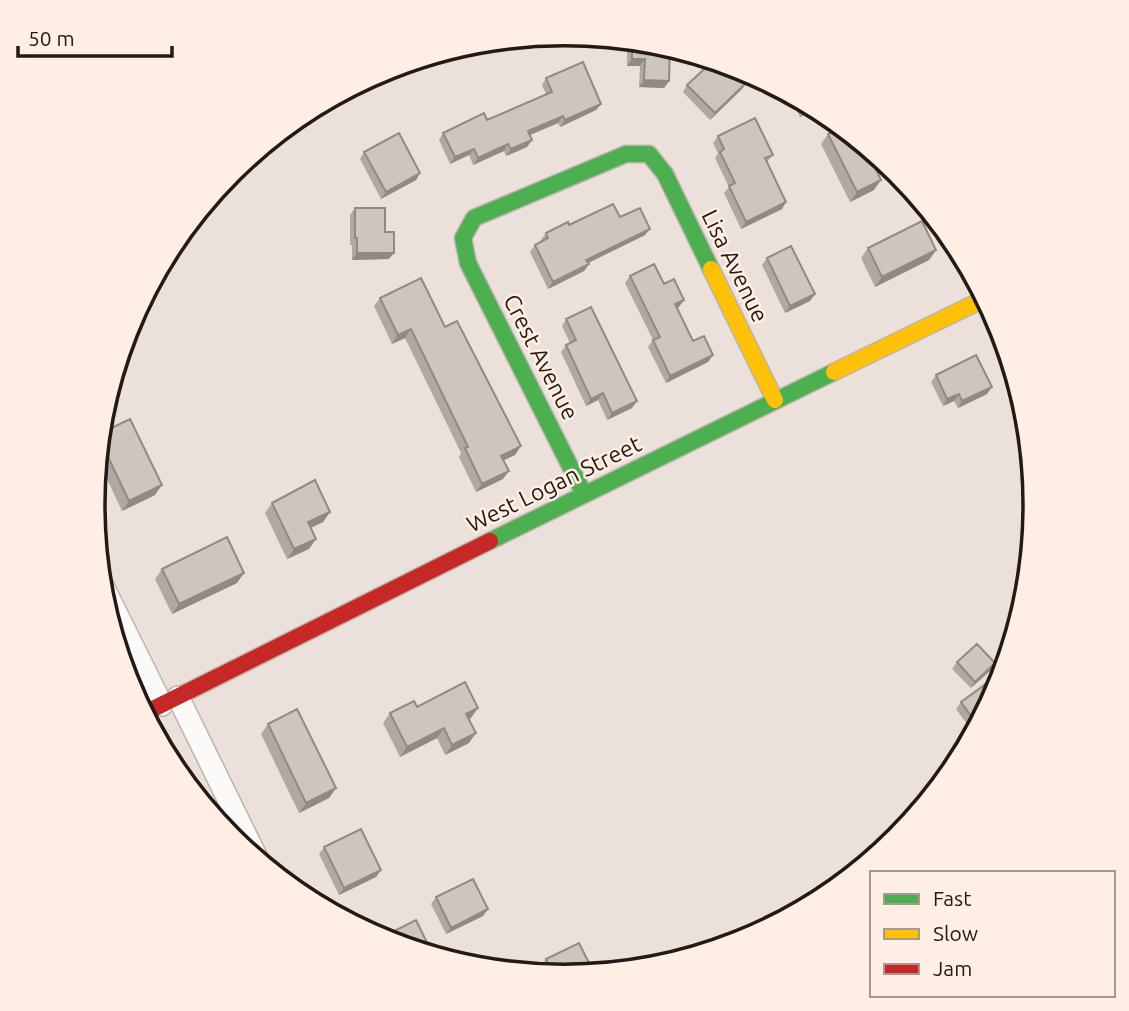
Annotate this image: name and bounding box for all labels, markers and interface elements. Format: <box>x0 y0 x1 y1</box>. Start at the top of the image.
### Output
scale bar <box>18 14 172 58</box>
text: 50 m <box>28 26 75 50</box>
street label: Lisa Avenue <box>698 206 773 326</box>
street label: Crest Avenue <box>499 290 584 424</box>
street label: West Logan Street <box>463 431 645 537</box>
legend <box>870 871 1115 997</box>
text: Fast <box>933 886 971 910</box>
text: Slow <box>933 921 978 945</box>
text: Jam <box>933 956 972 980</box>

